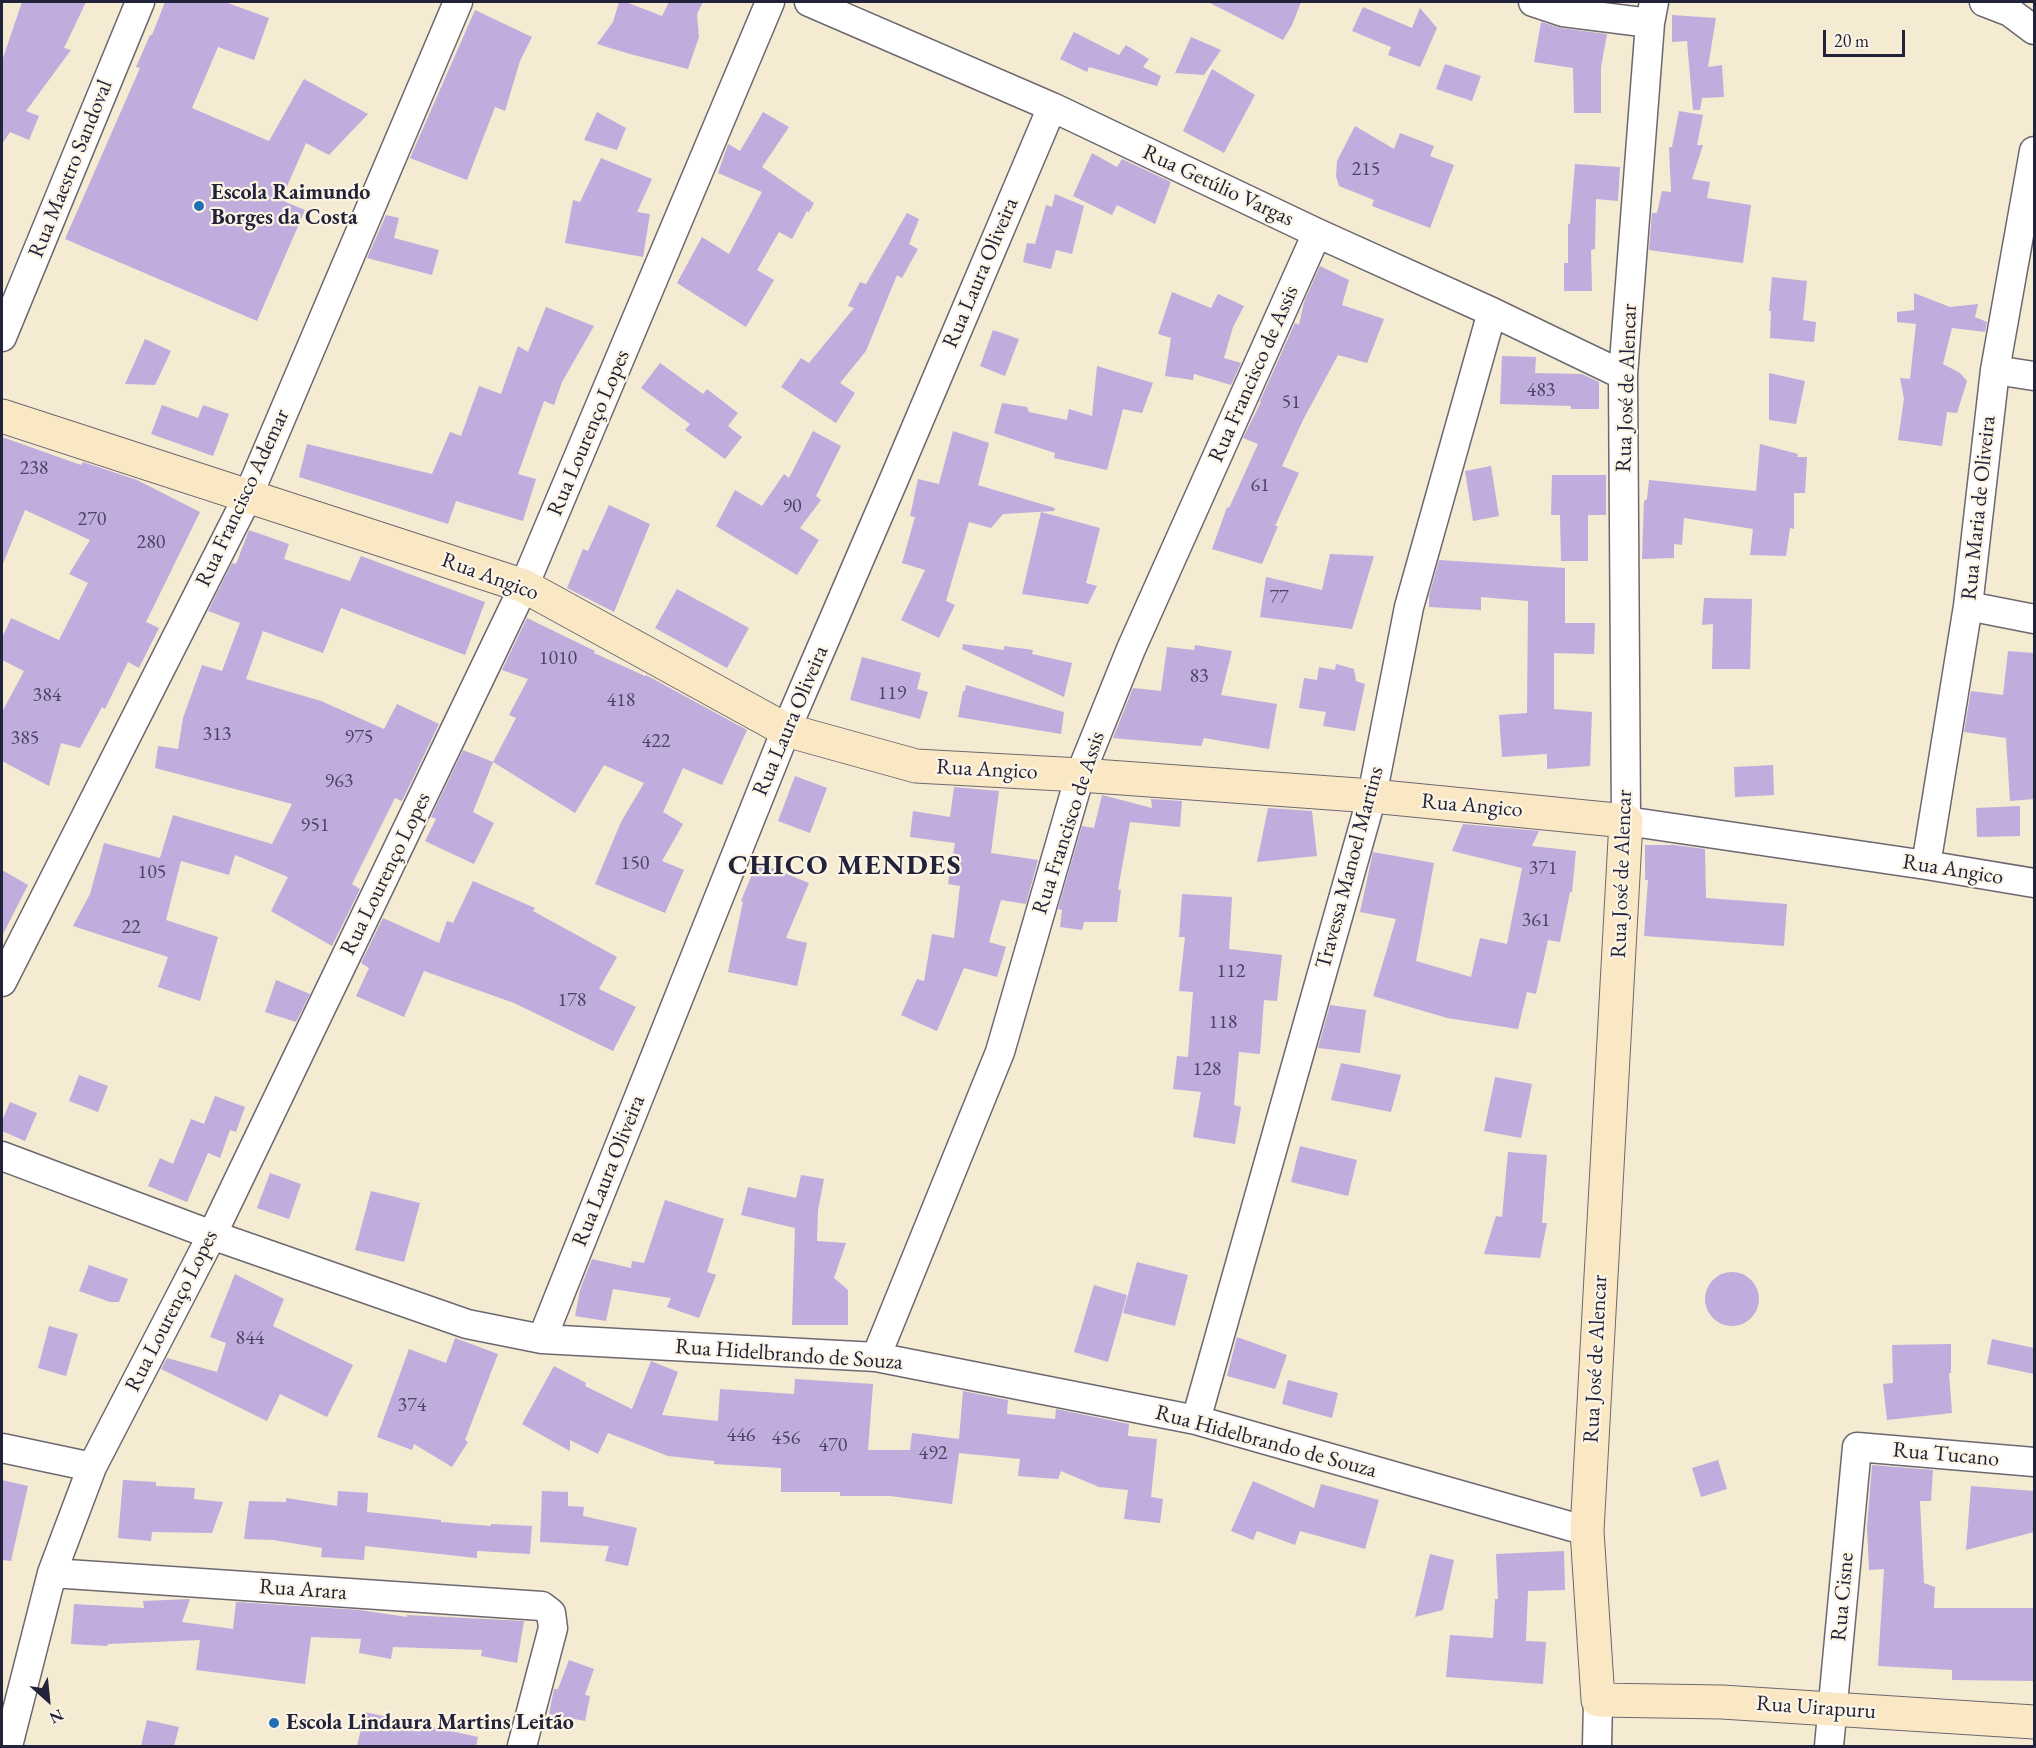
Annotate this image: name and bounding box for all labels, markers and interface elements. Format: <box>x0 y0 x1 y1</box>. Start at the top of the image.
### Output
scale bar <box>1826 18 1908 56</box>
text: 20 m <box>1834 29 1869 52</box>
street label: Rua Maestro Sandoval <box>23 76 119 262</box>
street label: Rua Getúlio Vargas <box>1138 139 1298 233</box>
house number: 215 <box>1352 158 1380 182</box>
place label: Escola Raimundo Borges da Costa <box>211 180 370 231</box>
street label: Rua Laura Oliveira <box>937 194 1025 352</box>
marker: Escola Raimundo Borges da Costa <box>192 199 206 213</box>
street label: Rua Francisco de Assis <box>1203 281 1305 467</box>
street label: Rua José de Alencar <box>1611 303 1643 473</box>
street label: Rua Lourenço Lopes <box>542 346 636 520</box>
house number: 483 <box>1527 379 1555 403</box>
house number: 51 <box>1281 391 1301 415</box>
street label: Rua Francisco Ademar <box>190 405 296 591</box>
street label: Rua Maria de Oliveira <box>1956 414 2002 602</box>
house number: 238 <box>20 457 48 481</box>
house number: 61 <box>1250 474 1270 498</box>
house number: 90 <box>782 495 802 519</box>
house number: 270 <box>78 508 106 532</box>
house number: 280 <box>137 531 165 555</box>
street label: Rua Angico <box>438 547 542 607</box>
house number: 77 <box>1269 586 1289 610</box>
street label: Rua Laura Oliveira <box>747 642 835 800</box>
house number: 1010 <box>539 647 577 671</box>
house number: 83 <box>1189 665 1209 689</box>
house number: 119 <box>878 682 906 706</box>
house number: 384 <box>33 684 61 708</box>
house number: 418 <box>607 689 635 713</box>
house number: 313 <box>203 723 231 747</box>
house number: 975 <box>345 726 373 750</box>
house number: 385 <box>11 727 39 751</box>
street label: Rua Francisco de Assis <box>1027 728 1111 918</box>
house number: 422 <box>642 730 670 754</box>
street label: Rua Angico <box>936 754 1038 786</box>
street label: Travessa Manoel Martins <box>1310 764 1390 972</box>
house number: 963 <box>325 770 353 794</box>
street label: Rua Lourenço Lopes <box>335 788 437 960</box>
street label: Rua Angico <box>1420 788 1524 824</box>
street label: Rua José de Alencar <box>1606 789 1638 959</box>
house number: 951 <box>301 814 329 838</box>
district label: CHICO MENDES <box>728 849 962 883</box>
street label: Rua Angico <box>1901 849 2005 891</box>
house number: 150 <box>621 852 649 876</box>
house number: 371 <box>1529 857 1557 881</box>
house number: 105 <box>138 861 166 885</box>
house number: 361 <box>1522 909 1550 933</box>
house number: 22 <box>121 916 141 940</box>
house number: 112 <box>1217 960 1245 984</box>
house number: 178 <box>558 989 586 1013</box>
house number: 118 <box>1209 1011 1237 1035</box>
house number: 128 <box>1193 1058 1221 1082</box>
street label: Rua Laura Oliveira <box>567 1091 651 1251</box>
street label: Rua Lourenço Lopes <box>120 1226 224 1396</box>
street label: Rua José de Alencar <box>1578 1274 1614 1444</box>
house number: 844 <box>236 1327 264 1351</box>
street label: Rua Hidelbrando de Souza <box>674 1334 904 1376</box>
house number: 374 <box>398 1394 426 1418</box>
street label: Rua Hidelbrando de Souza <box>1152 1400 1380 1484</box>
house number: 446 <box>727 1424 755 1448</box>
house number: 456 <box>772 1427 800 1451</box>
house number: 470 <box>819 1434 847 1458</box>
street label: Rua Tucano <box>1892 1437 2000 1473</box>
house number: 492 <box>919 1442 947 1466</box>
street label: Rua Cisne <box>1826 1552 1860 1642</box>
street label: Rua Arara <box>258 1574 348 1606</box>
north arrow <box>18 1670 78 1730</box>
street label: Rua Uirapuru <box>1755 1691 1877 1725</box>
text: N <box>46 1704 67 1729</box>
place label: Escola Lindaura Martins Leitão <box>286 1710 574 1736</box>
marker: Escola Lindaura Martins Leitão <box>267 1716 281 1730</box>

